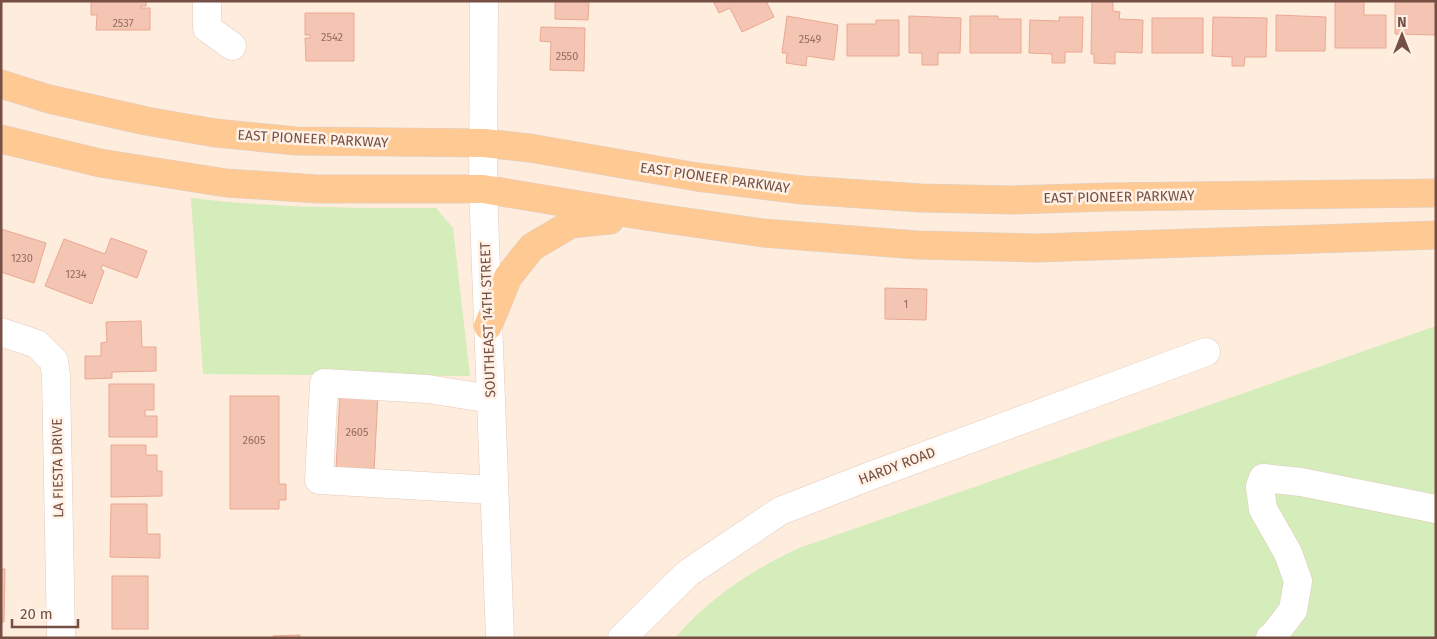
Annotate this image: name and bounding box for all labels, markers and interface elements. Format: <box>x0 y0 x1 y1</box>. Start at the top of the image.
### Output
north arrow <box>1377 10 1427 60</box>
text: N <box>1397 14 1407 31</box>
house number: 2537 <box>112 17 134 30</box>
house number: 2542 <box>321 31 343 44</box>
house number: 2549 <box>799 33 821 46</box>
house number: 2550 <box>556 50 578 63</box>
street label: EAST PIONEER PARKWAY <box>237 127 389 151</box>
street label: EAST PIONEER PARKWAY <box>639 159 791 197</box>
street label: EAST PIONEER PARKWAY <box>1043 187 1195 207</box>
street label: SOUTHEAST 14TH STREET <box>477 241 499 398</box>
house number: 1230 <box>11 252 33 265</box>
house number: 1234 <box>65 268 87 281</box>
house number: 1 <box>904 298 908 311</box>
street label: LA FIESTA DRIVE <box>49 418 67 518</box>
house number: 2605 <box>346 426 369 439</box>
house number: 2605 <box>243 434 266 447</box>
street label: HARDY ROAD <box>856 444 938 488</box>
scale bar <box>12 596 79 628</box>
text: 20 m <box>20 605 53 623</box>

